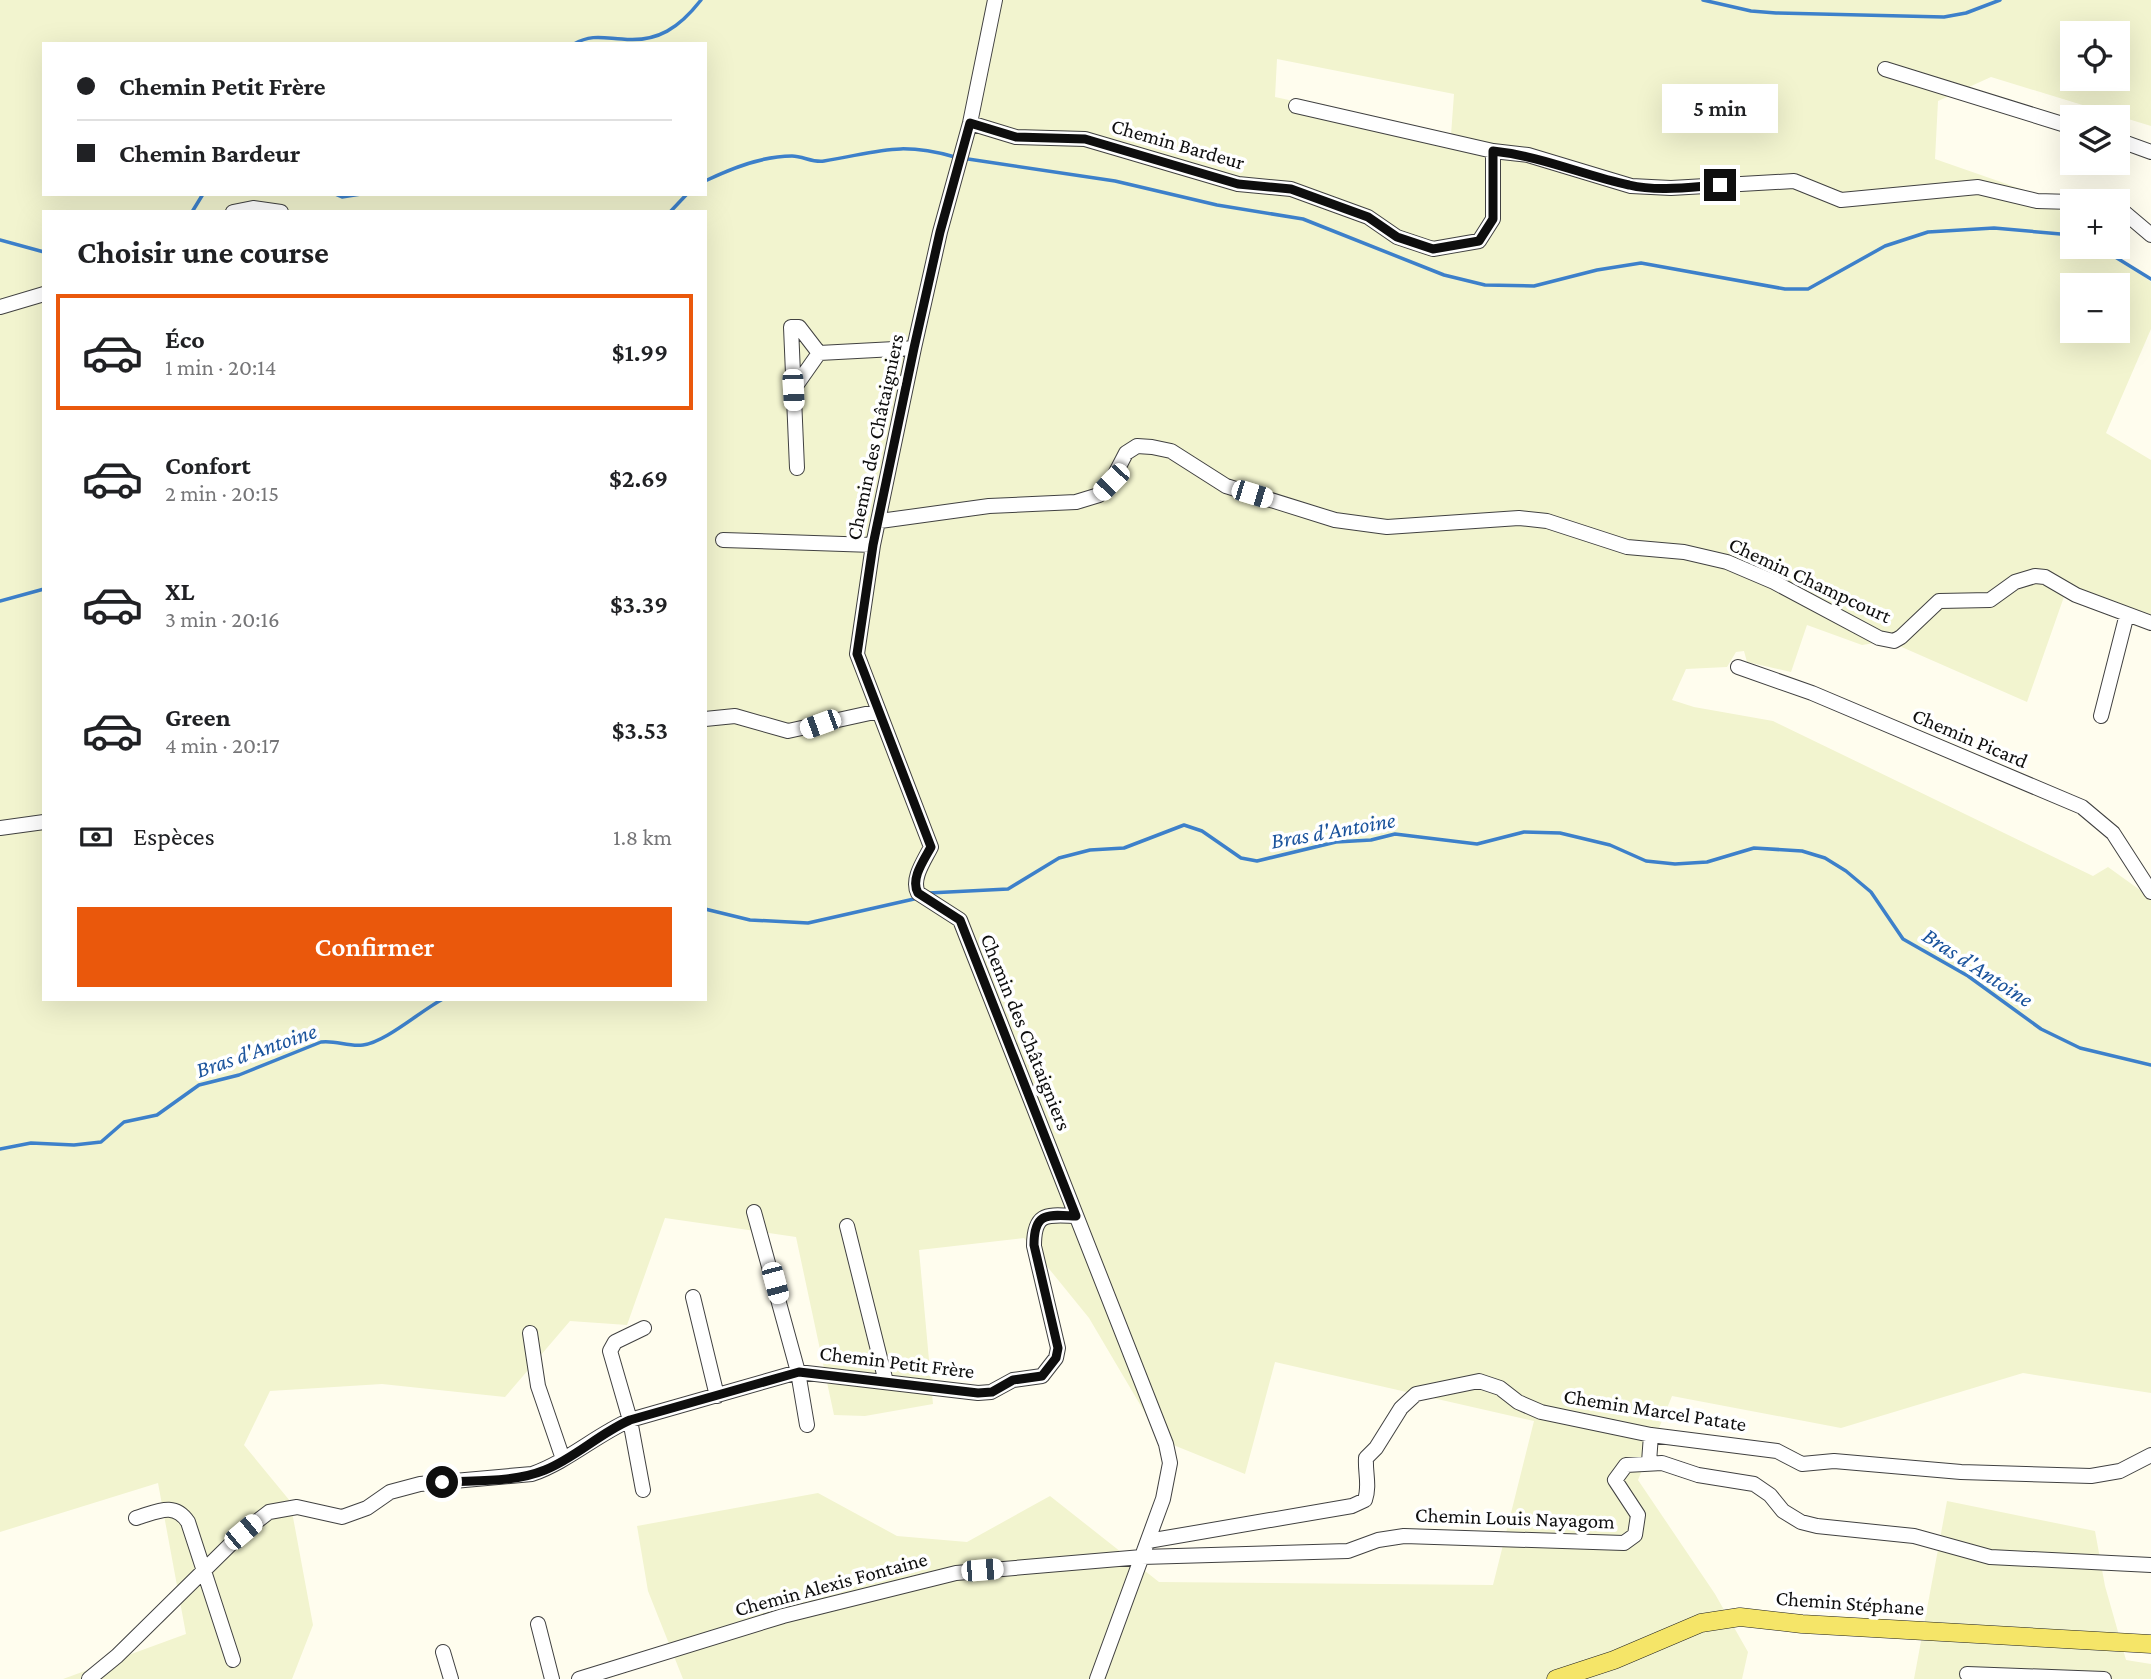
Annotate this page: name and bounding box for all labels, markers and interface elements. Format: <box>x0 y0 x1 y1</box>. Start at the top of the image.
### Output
map controls <box>2060 21 2130 343</box>
button: locate <box>2060 21 2130 91</box>
text: Chemin Petit Frère <box>119 72 326 101</box>
callout: 5 min <box>1662 83 1778 132</box>
text: 5 min <box>1693 95 1747 121</box>
button: layers <box>2060 105 2130 175</box>
street label: Chemin Bardeur <box>1109 114 1248 175</box>
text: Chemin Bardeur <box>119 139 300 168</box>
route end <box>1704 169 1736 201</box>
button: + <box>2060 189 2130 259</box>
text: Choisir une course <box>77 234 329 270</box>
button: − <box>2060 273 2130 343</box>
icon: car <box>81 321 144 384</box>
text: Éco <box>165 325 205 354</box>
street label: Chemin des Châtaigniers <box>841 332 909 542</box>
text: $1.99 <box>612 338 668 367</box>
text: 1 min · 20:14 <box>165 354 277 380</box>
car <box>782 368 805 412</box>
icon: car <box>81 447 144 510</box>
text: Confort <box>165 451 251 480</box>
car <box>1089 460 1134 504</box>
text: $2.69 <box>609 464 668 493</box>
car <box>1229 478 1276 510</box>
text: 2 min · 20:15 <box>165 480 279 506</box>
street label: Chemin Champcourt <box>1725 532 1896 629</box>
icon: car <box>81 573 144 636</box>
text: XL <box>165 577 194 606</box>
text: $3.39 <box>610 590 668 619</box>
text: 3 min · 20:16 <box>165 606 280 632</box>
icon: car <box>81 699 144 762</box>
text: Green <box>165 703 231 732</box>
street label: Chemin Picard <box>1909 703 2031 773</box>
car <box>797 707 844 741</box>
text: $3.53 <box>612 716 668 745</box>
text: 4 min · 20:17 <box>165 732 280 758</box>
water label: Bras d'Antoine <box>1269 806 1398 854</box>
icon: cash <box>77 818 115 856</box>
text: Espèces <box>133 822 215 851</box>
text: 1.8 km <box>613 824 672 850</box>
button: Confirmer <box>77 907 672 987</box>
water label: Bras d'Antoine <box>1918 922 2038 1012</box>
street label: Chemin des Châtaigniers <box>976 930 1076 1134</box>
water label: Bras d'Antoine <box>192 1017 320 1083</box>
car <box>760 1260 791 1306</box>
street label: Chemin Petit Frère <box>818 1341 976 1383</box>
street label: Chemin Marcel Patate <box>1562 1384 1748 1436</box>
route start <box>426 1466 458 1498</box>
street label: Chemin Louis Nayagom <box>1415 1503 1616 1533</box>
car <box>221 1510 266 1554</box>
street label: Chemin Alexis Fontaine <box>732 1547 930 1621</box>
car <box>961 1558 1004 1582</box>
street label: Chemin Stéphane <box>1775 1586 1925 1620</box>

